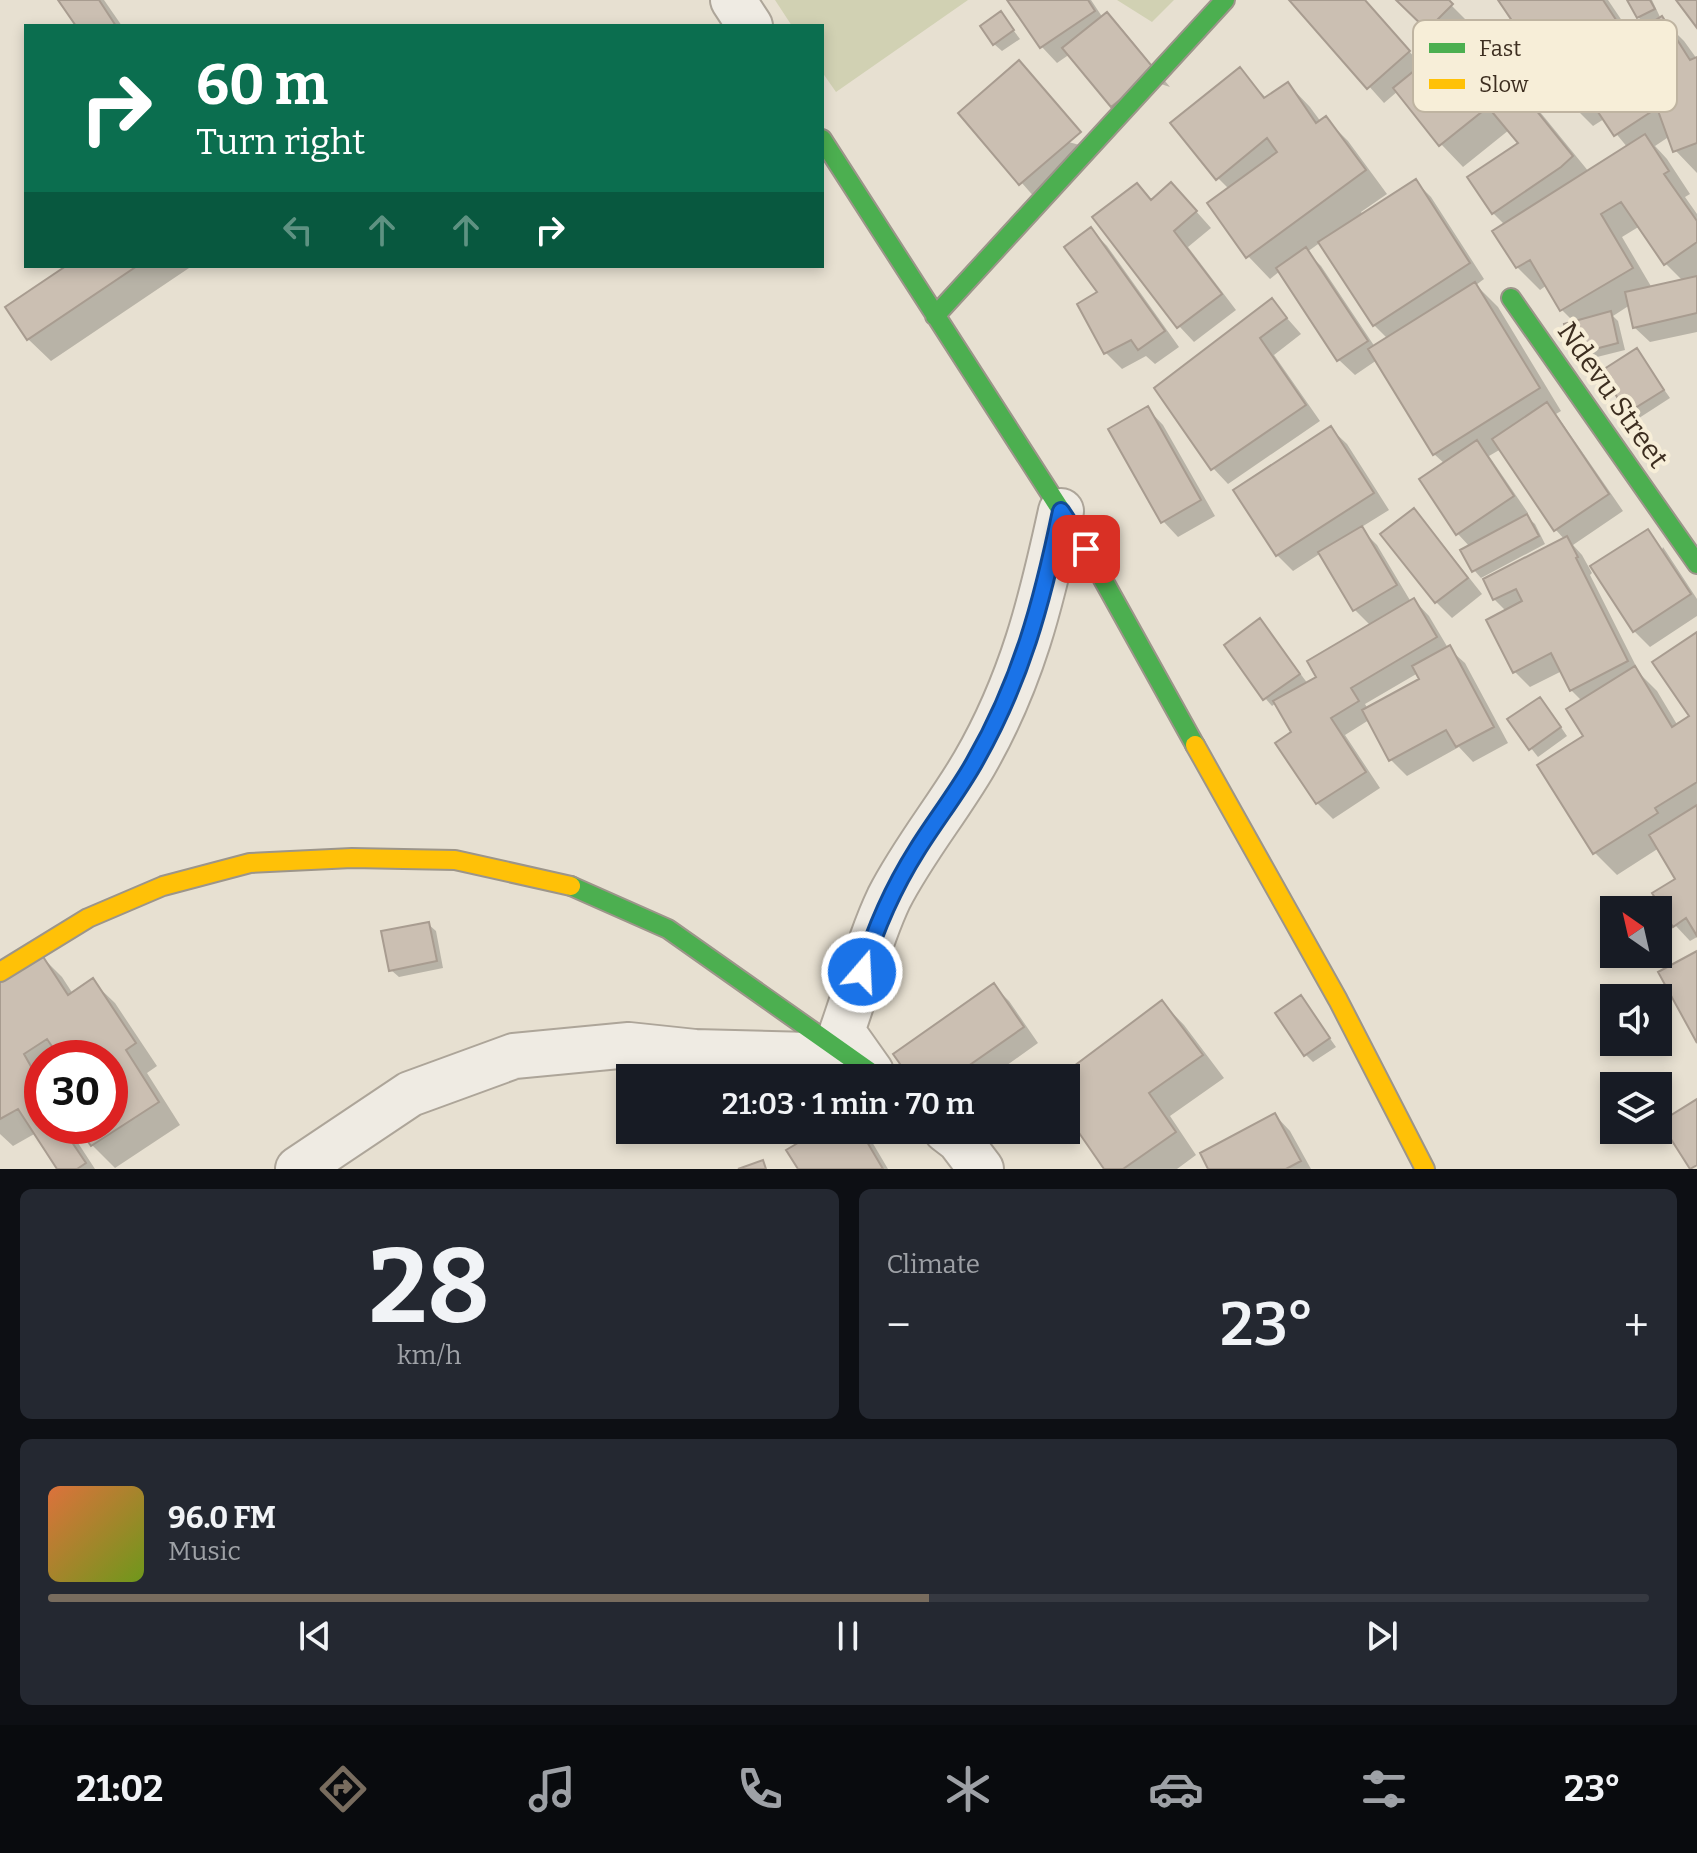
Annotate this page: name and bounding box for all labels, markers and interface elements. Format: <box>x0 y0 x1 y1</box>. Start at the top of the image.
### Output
legend <box>1413 20 1677 112</box>
text: Fast <box>1479 35 1521 62</box>
text: 60 m <box>196 52 328 119</box>
icon: right <box>64 56 168 160</box>
text: Slow <box>1479 71 1529 98</box>
text: Turn right <box>196 120 365 164</box>
icon: left <box>276 208 320 252</box>
icon: ahead <box>360 208 404 252</box>
icon: ahead <box>444 208 488 252</box>
icon: right <box>528 208 572 252</box>
street label: Ndevu Street <box>1551 316 1675 474</box>
pin <box>1052 515 1120 583</box>
icon: arrive <box>1064 527 1108 571</box>
north arrow <box>1600 896 1672 968</box>
map controls <box>1600 896 1672 1144</box>
position arrow <box>820 930 904 1014</box>
button: sound <box>1600 984 1672 1056</box>
speed limit sign: 30 <box>24 1040 128 1144</box>
button: layers <box>1600 1072 1672 1144</box>
text: 21:03 · 1 min · 70 m <box>722 1086 974 1122</box>
text: 28 <box>369 1225 490 1350</box>
text: Climate <box>887 1249 980 1280</box>
text: 23° <box>1220 1289 1315 1361</box>
text: − <box>887 1299 911 1352</box>
text: + <box>1624 1299 1649 1352</box>
text: km/h <box>397 1340 461 1371</box>
text: 96.0 FM <box>168 1500 276 1536</box>
text: Music <box>168 1536 241 1567</box>
icon: previous <box>293 1614 337 1658</box>
icon: pause <box>826 1614 870 1658</box>
icon: next <box>1360 1614 1404 1658</box>
icon: directions <box>315 1761 371 1817</box>
icon: music <box>524 1761 580 1817</box>
icon: phone <box>732 1761 788 1817</box>
icon: climate <box>940 1761 996 1817</box>
icon: car <box>1148 1761 1204 1817</box>
icon: filters <box>1356 1761 1412 1817</box>
text: 21:02 <box>76 1767 163 1811</box>
text: 23° <box>1564 1767 1621 1811</box>

